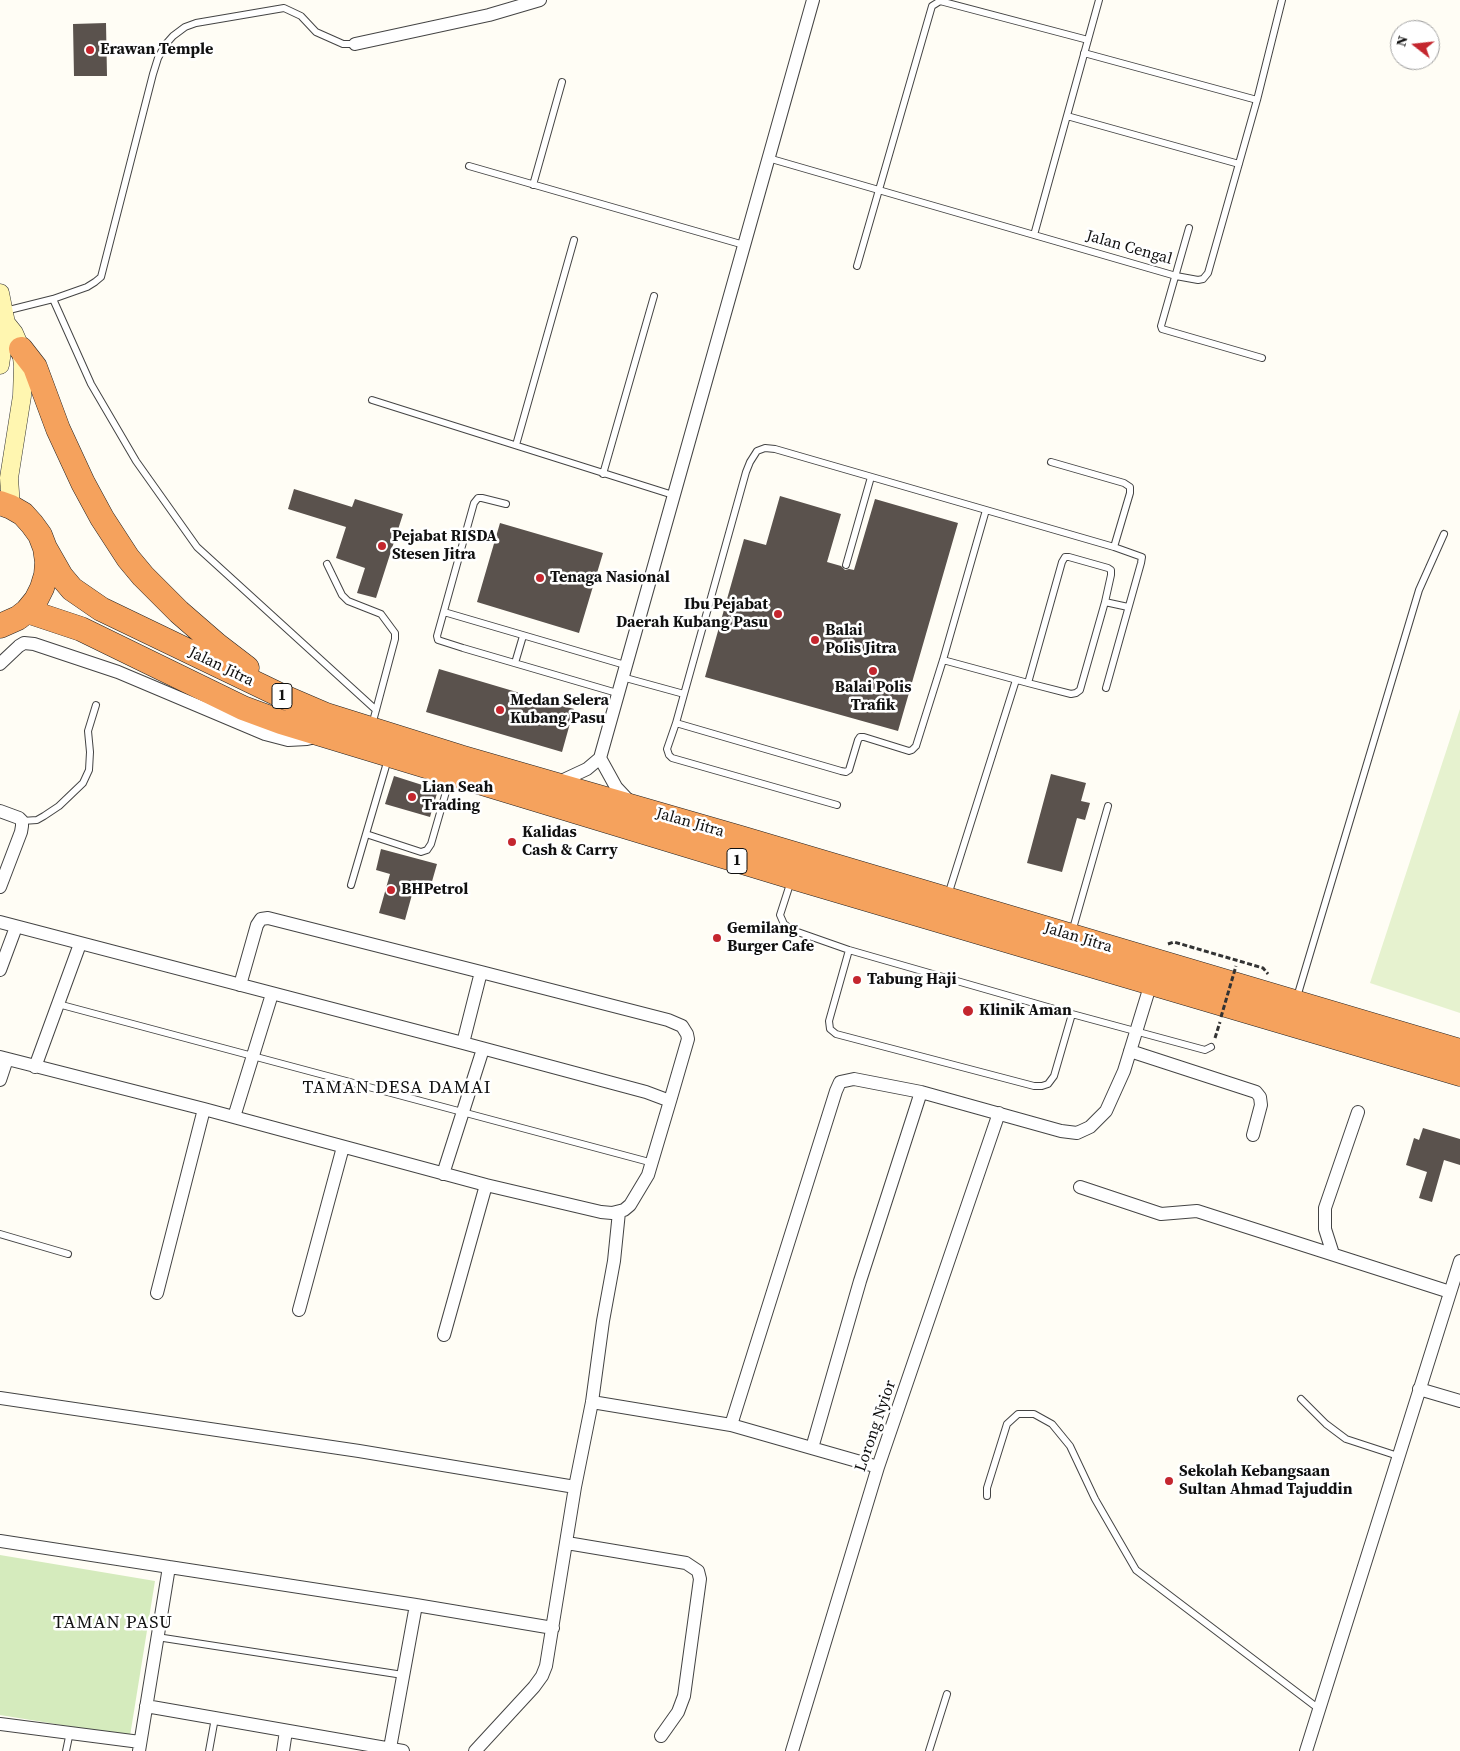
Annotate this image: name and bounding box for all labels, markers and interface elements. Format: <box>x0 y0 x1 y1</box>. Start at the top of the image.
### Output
north arrow <box>1390 20 1440 70</box>
text: N <box>1391 33 1413 49</box>
place label: Erawan Temple <box>100 40 213 60</box>
marker: Erawan Temple <box>84 44 96 56</box>
street label: Jalan Cengal <box>1084 227 1174 269</box>
place label: Pejabat RISDA Stesen Jitra <box>392 527 497 565</box>
marker: Pejabat RISDA Stesen Jitra <box>376 540 388 552</box>
place label: Tenaga Nasional <box>550 568 670 588</box>
marker: Tenaga Nasional <box>534 572 546 584</box>
place label: Ibu Pejabat Daerah Kubang Pasu <box>616 595 768 633</box>
marker: Ibu Pejabat Daerah Kubang Pasu <box>772 608 784 620</box>
place label: Balai Polis Jitra <box>825 621 897 659</box>
marker: Balai Polis Jitra <box>809 634 821 646</box>
street label: Jalan Jitra <box>185 643 257 691</box>
marker: Balai Polis Trafik <box>867 665 879 677</box>
place label: Balai Polis Trafik <box>835 678 911 716</box>
road number: 1 <box>272 684 292 708</box>
place label: Medan Selera Kubang Pasu <box>510 691 609 729</box>
marker: Medan Selera Kubang Pasu <box>494 704 506 716</box>
place label: Lian Seah Trading <box>422 778 493 816</box>
marker: Lian Seah Trading <box>406 791 418 803</box>
street label: Jalan Jitra <box>654 804 726 842</box>
place label: Kalidas Cash & Carry <box>522 823 618 861</box>
marker: Kalidas Cash & Carry <box>506 836 518 848</box>
road number: 1 <box>727 848 747 874</box>
place label: BHPetrol <box>401 880 468 900</box>
marker: BHPetrol <box>385 884 397 896</box>
place label: Gemilang Burger Cafe <box>727 919 814 957</box>
street label: Jalan Jitra <box>1042 919 1114 957</box>
marker: Gemilang Burger Cafe <box>711 932 723 944</box>
place label: Tabung Haji <box>867 970 956 990</box>
marker: Tabung Haji <box>851 974 863 986</box>
place label: Klinik Aman <box>979 1001 1072 1021</box>
marker: Klinik Aman <box>961 1004 975 1018</box>
district label: TAMAN DESA DAMAI <box>300 1077 494 1099</box>
street label: Lorong Nyior <box>851 1378 901 1474</box>
place label: Sekolah Kebangsaan Sultan Ahmad Tajuddin <box>1179 1462 1353 1500</box>
marker: Sekolah Kebangsaan Sultan Ahmad Tajuddin <box>1163 1475 1175 1487</box>
district label: TAMAN PASU <box>52 1612 174 1634</box>

